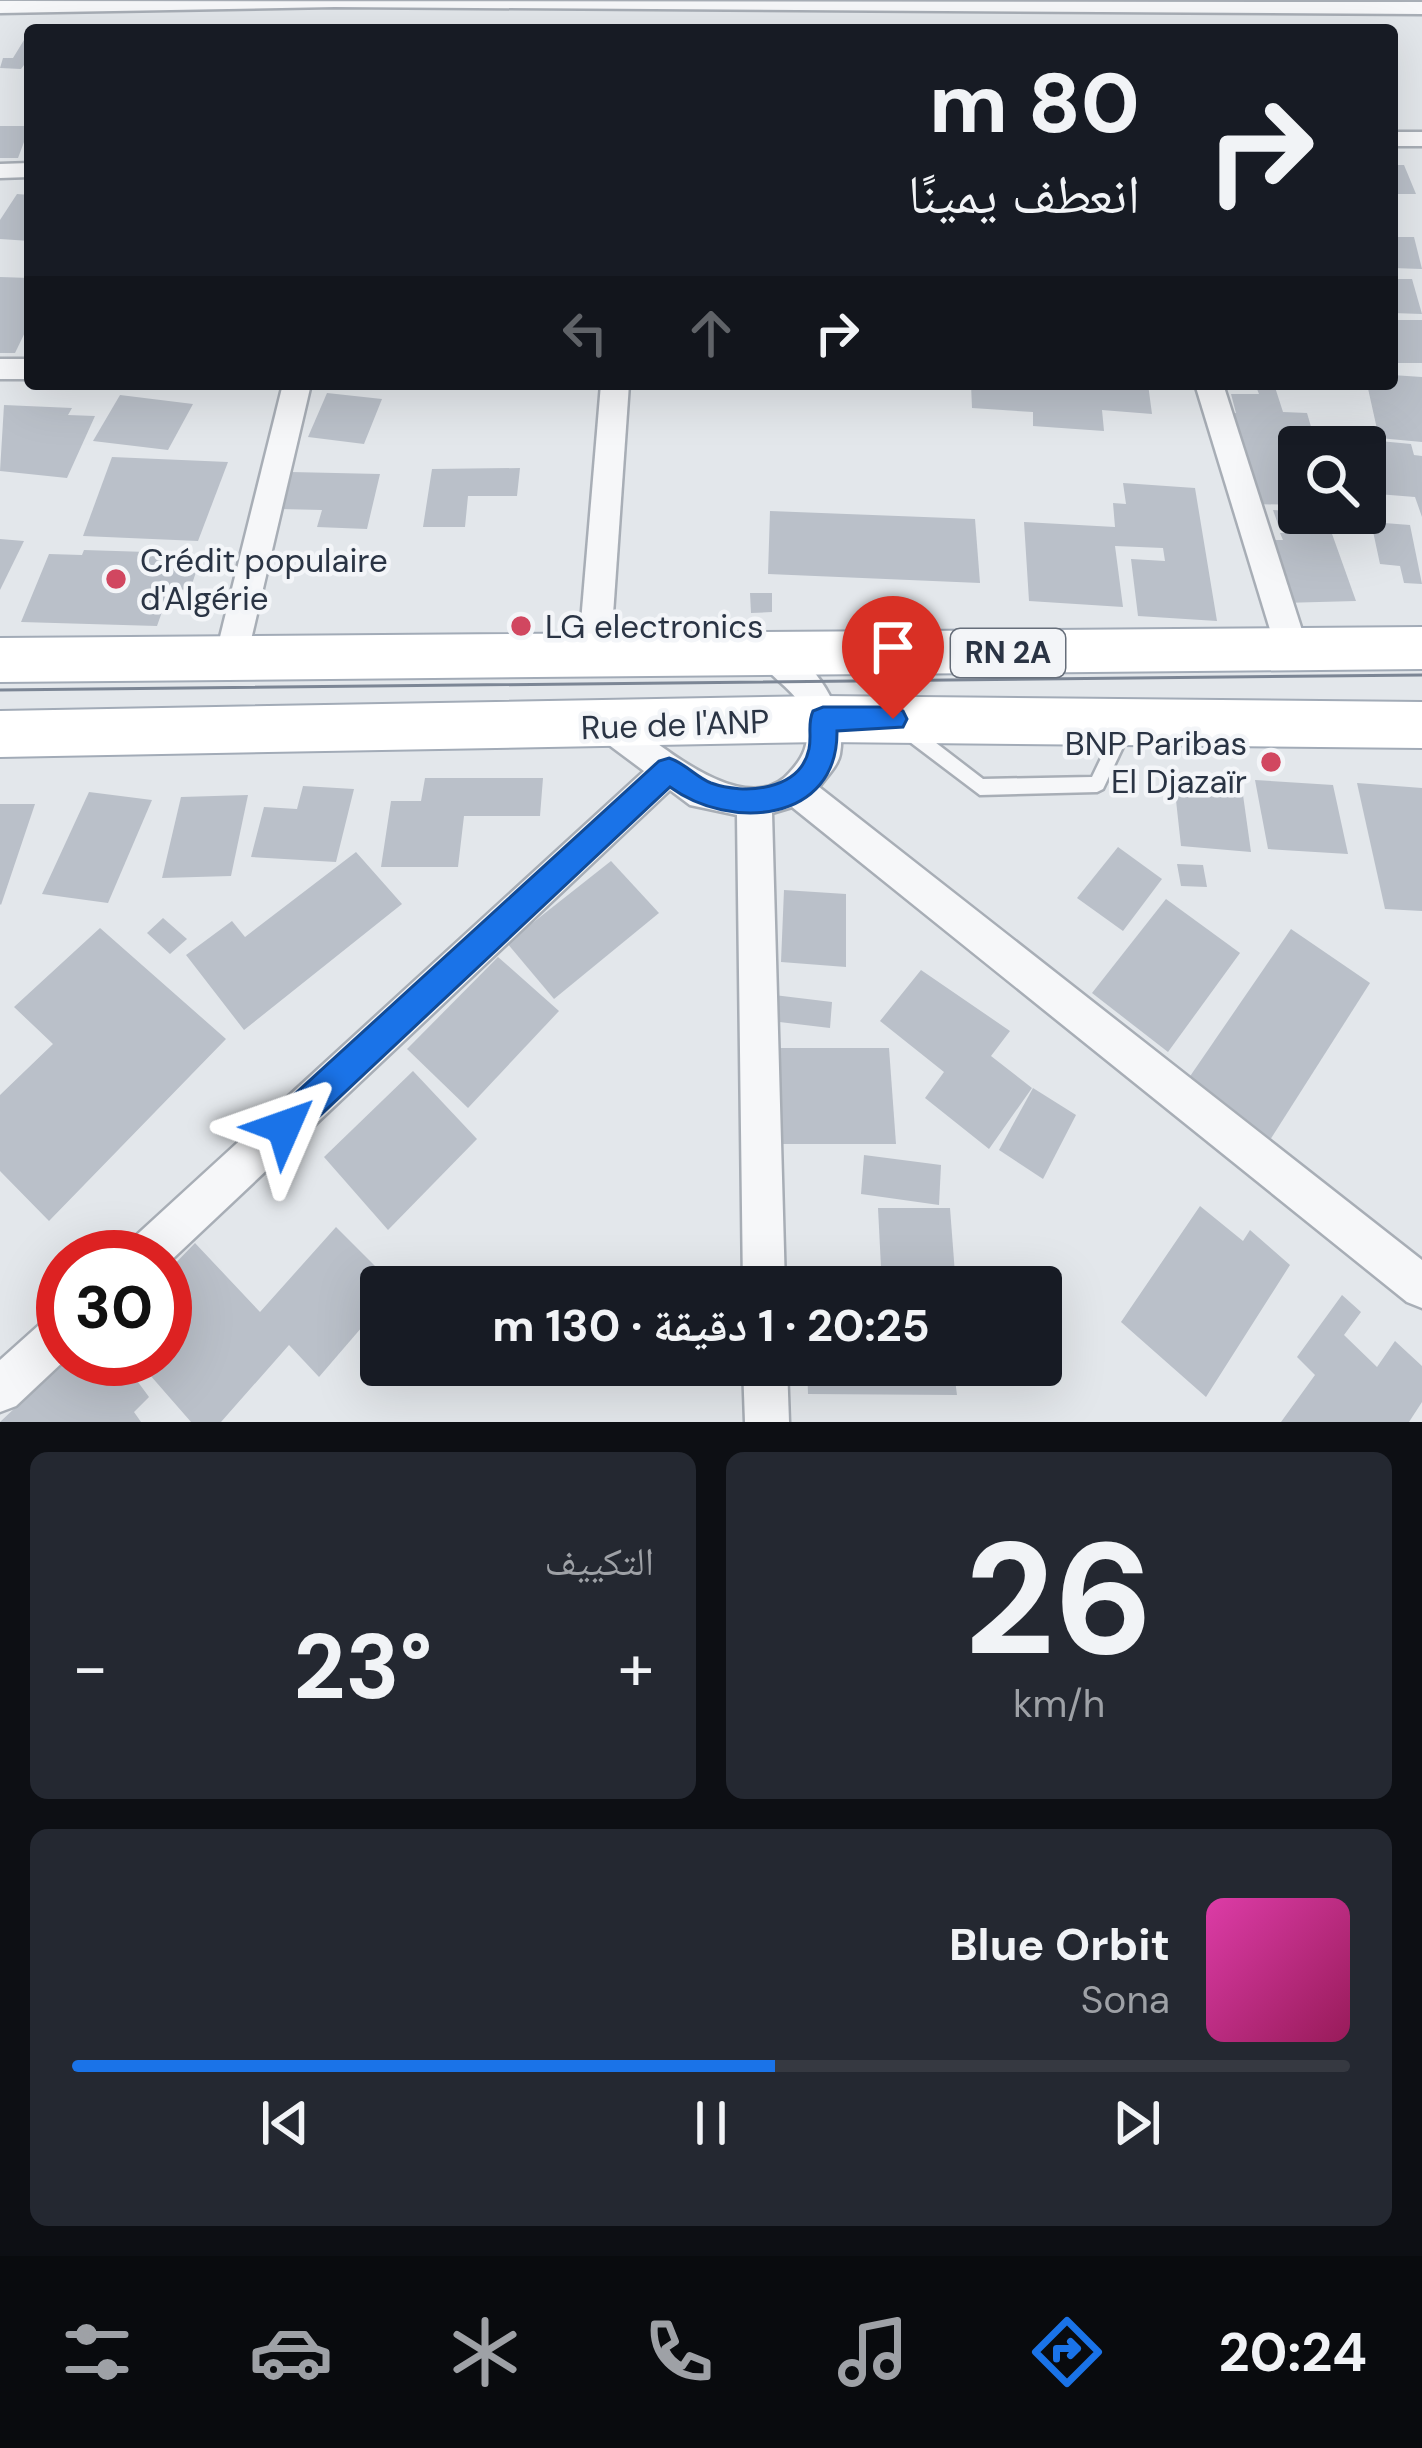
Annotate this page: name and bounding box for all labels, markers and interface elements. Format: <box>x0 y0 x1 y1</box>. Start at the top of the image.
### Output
text: 80 m <box>929 49 1140 158</box>
icon: right <box>1182 72 1338 228</box>
text: انعطف يمينًا <box>908 159 1140 230</box>
icon: left <box>552 300 618 366</box>
icon: ahead <box>678 300 744 366</box>
icon: right <box>804 300 870 366</box>
map controls <box>1278 426 1386 534</box>
button: search <box>1278 426 1386 534</box>
place label: Crédit populaire d'Algérie <box>140 539 388 620</box>
marker: Crédit populaire d'Algérie <box>103 566 129 592</box>
pin <box>842 596 944 719</box>
place label: LG electronics <box>545 605 764 648</box>
marker: LG electronics <box>508 613 534 639</box>
icon: arrive <box>860 614 926 680</box>
road number: RN 2A <box>951 629 1065 677</box>
street label: Rue de l'ANP <box>580 700 770 749</box>
place label: BNP Paribas El Djazaïr <box>1065 722 1247 803</box>
marker: BNP Paribas El Djazaïr <box>1258 749 1284 775</box>
position arrow <box>221 1064 347 1190</box>
speed limit sign: 30 <box>36 1230 192 1386</box>
text: 20:25 · 1 دقيقة · 130 m <box>492 1296 930 1355</box>
text: 26 <box>965 1498 1153 1701</box>
text: التكييف <box>545 1536 654 1587</box>
text: 23° <box>294 1609 432 1726</box>
text: − <box>72 1625 108 1710</box>
text: + <box>618 1625 654 1710</box>
text: km/h <box>1013 1678 1105 1729</box>
text: Blue Orbit <box>949 1915 1170 1974</box>
text: Sona <box>1081 1974 1170 2025</box>
icon: previous <box>252 2090 318 2156</box>
icon: pause <box>678 2090 744 2156</box>
icon: next <box>1104 2090 1170 2156</box>
icon: filters <box>55 2310 139 2394</box>
icon: car <box>249 2310 333 2394</box>
icon: climate <box>443 2310 527 2394</box>
icon: phone <box>637 2310 721 2394</box>
icon: music <box>831 2310 915 2394</box>
icon: directions <box>1025 2310 1109 2394</box>
text: 20:24 <box>1219 2317 1367 2388</box>

